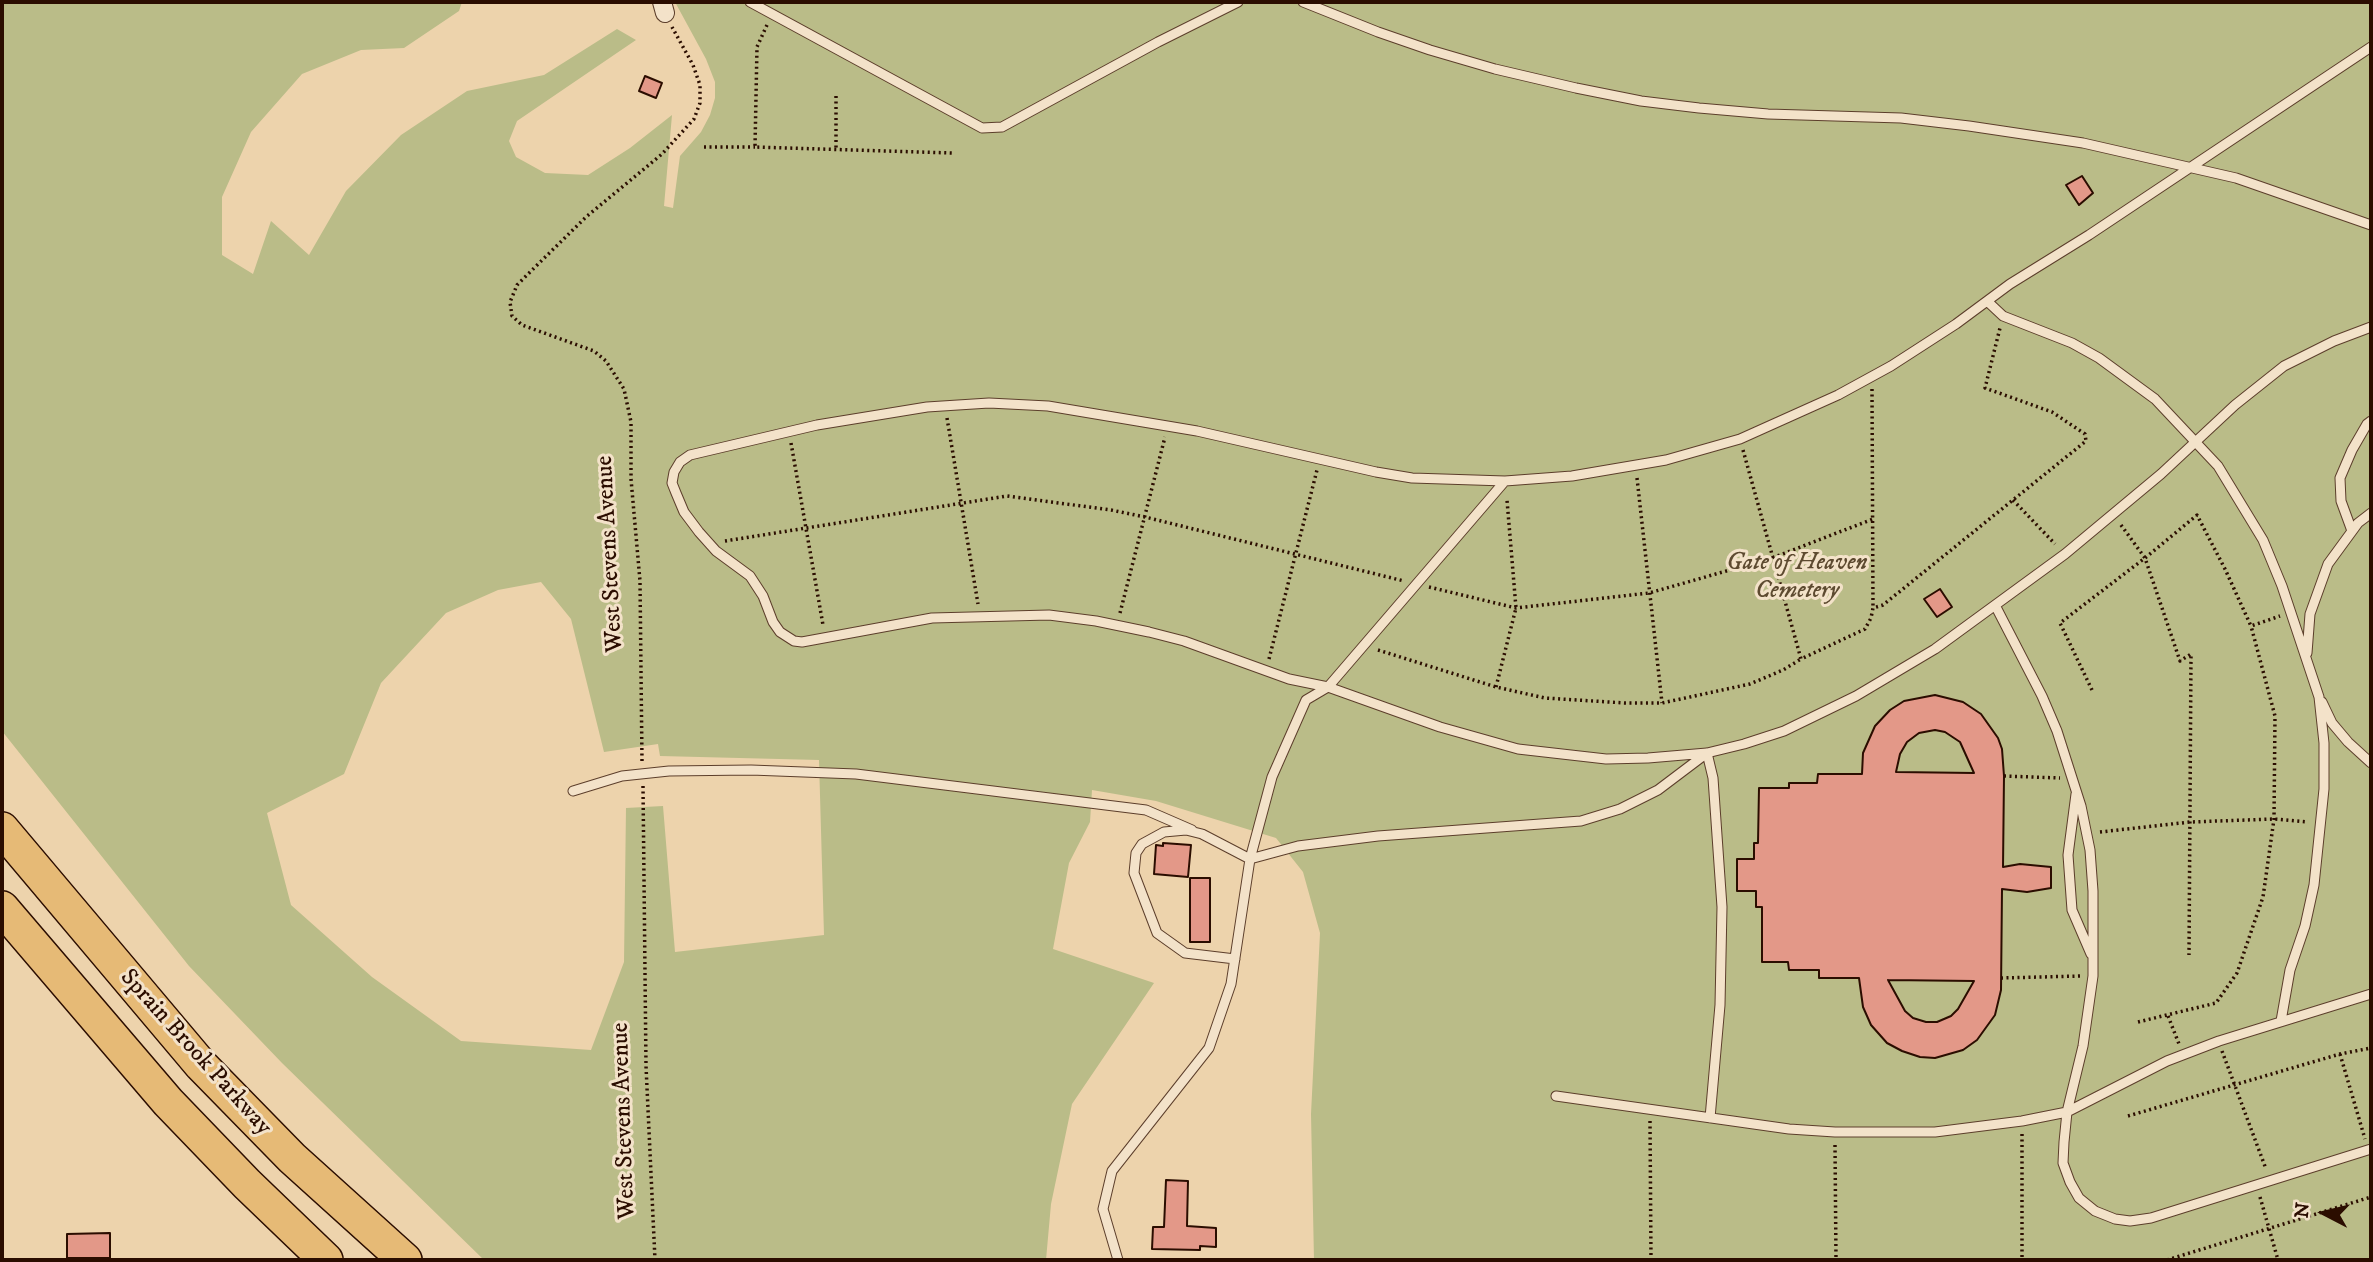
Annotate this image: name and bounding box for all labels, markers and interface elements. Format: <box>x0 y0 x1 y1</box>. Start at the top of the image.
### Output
street label: West Stevens Avenue <box>591 455 631 653</box>
park label: Gate of Heaven Cemetery <box>1727 550 1867 606</box>
street label: Sprain Brook Parkway <box>113 964 277 1142</box>
street label: West Stevens Avenue <box>607 1022 643 1220</box>
north arrow <box>2289 1178 2359 1248</box>
text: N <box>2290 1201 2315 1220</box>

